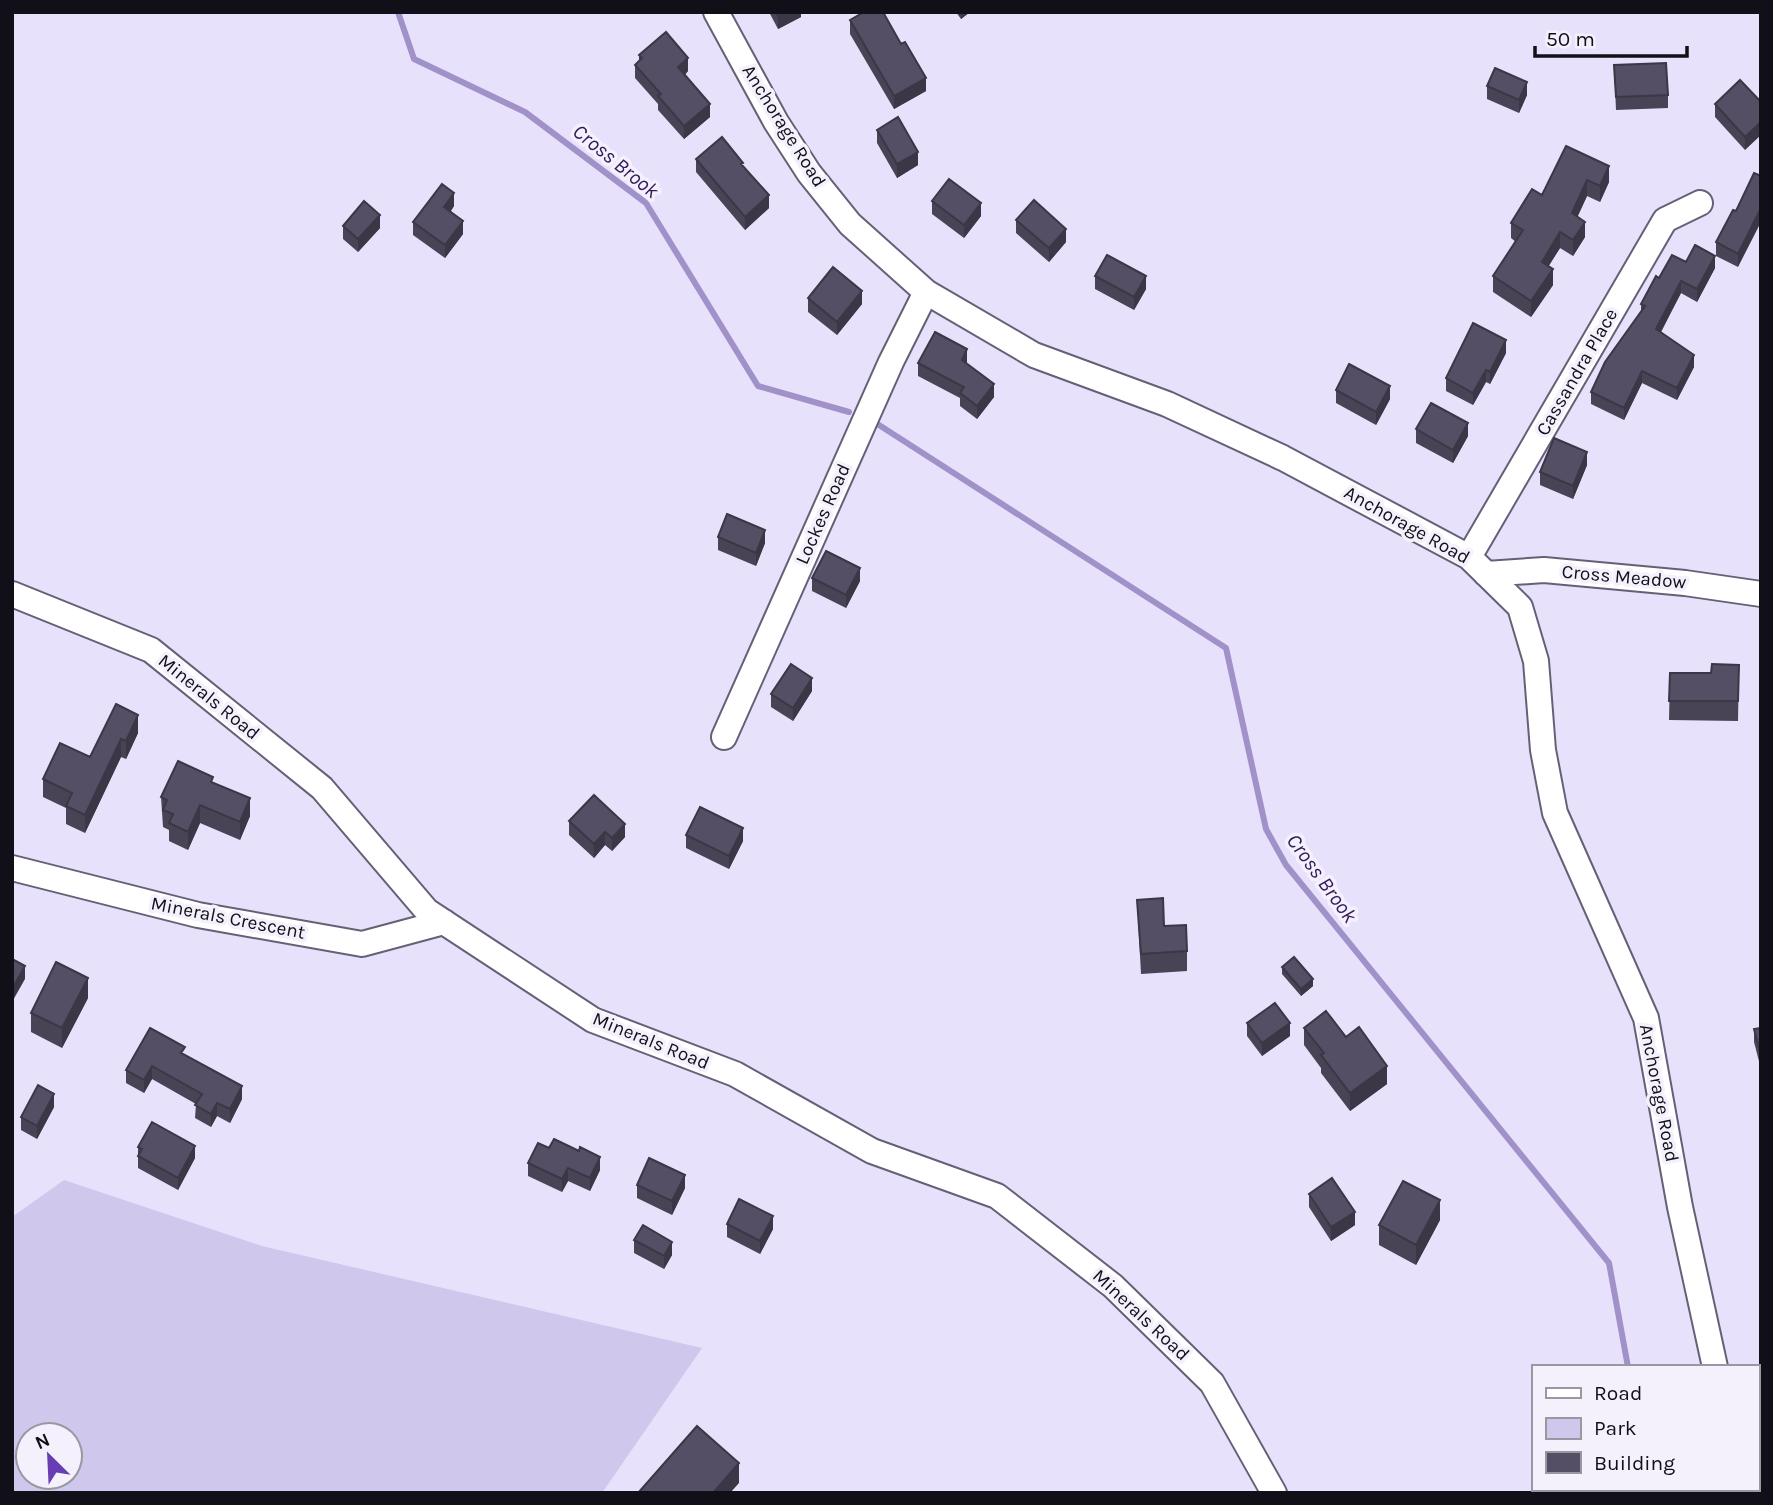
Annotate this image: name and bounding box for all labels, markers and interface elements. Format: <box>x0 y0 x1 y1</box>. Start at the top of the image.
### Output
scale bar <box>1535 14 1687 58</box>
text: 50 m <box>1546 27 1595 51</box>
street label: Anchorage Road <box>738 61 830 191</box>
water label: Cross Brook <box>568 119 664 203</box>
street label: Cassandra Place <box>1532 305 1622 439</box>
street label: Lockes Road <box>791 460 855 568</box>
street label: Anchorage Road <box>1340 481 1474 569</box>
street label: Cross Meadow <box>1561 561 1687 593</box>
street label: Minerals Road <box>154 649 264 745</box>
water label: Cross Brook <box>1282 829 1362 927</box>
street label: Minerals Crescent <box>149 892 307 944</box>
street label: Minerals Road <box>589 1008 713 1074</box>
street label: Anchorage Road <box>1635 1022 1683 1164</box>
street label: Minerals Road <box>1088 1265 1194 1365</box>
legend <box>1532 1365 1759 1491</box>
text: Road <box>1594 1381 1642 1405</box>
text: Park <box>1594 1416 1637 1440</box>
north arrow <box>14 1421 84 1491</box>
text: N <box>32 1429 53 1454</box>
text: Building <box>1594 1451 1675 1475</box>

